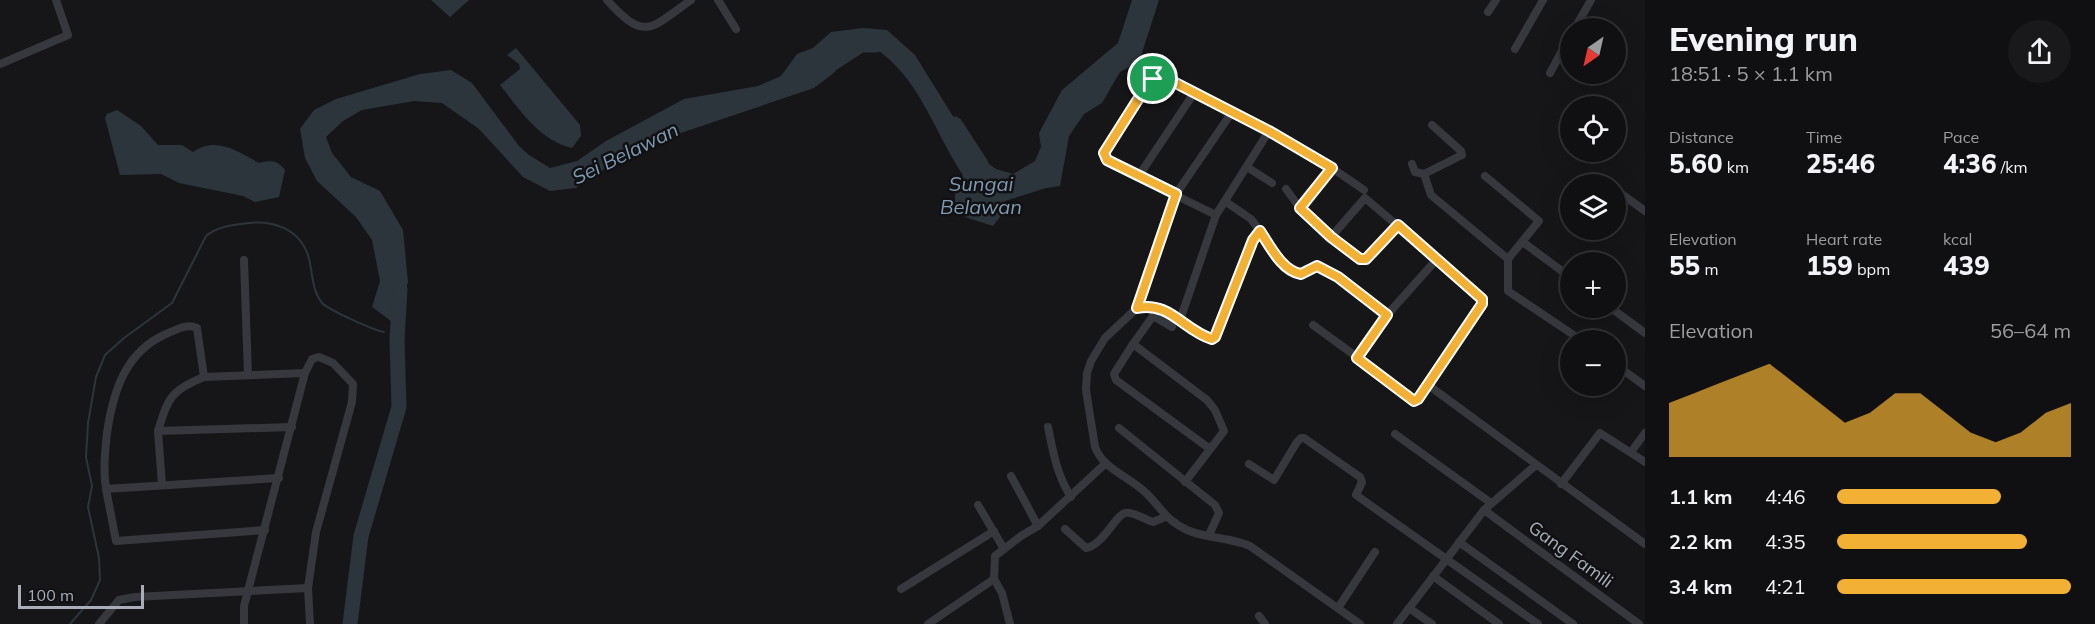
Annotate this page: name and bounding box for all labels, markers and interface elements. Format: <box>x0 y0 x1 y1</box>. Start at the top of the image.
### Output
north arrow <box>1560 18 1626 84</box>
map controls <box>1560 18 1626 396</box>
text: Evening run <box>1669 18 1858 59</box>
button: share <box>2008 20 2071 83</box>
pin <box>1127 53 1178 104</box>
text: 18:51 · 5 × 1.1 km <box>1669 61 1833 86</box>
icon: arrive <box>1136 62 1169 95</box>
button: locate <box>1560 96 1626 162</box>
water label: Sei Belawan <box>568 116 682 190</box>
text: Distance <box>1669 127 1734 147</box>
text: Time <box>1806 127 1842 147</box>
text: Pace <box>1943 127 1979 147</box>
text: 5.60 <box>1669 147 1723 180</box>
text: 25:46 <box>1806 147 1875 180</box>
text: 4:36 <box>1943 147 1997 180</box>
text: km <box>1723 157 1749 177</box>
text: /km <box>1997 157 2028 177</box>
water label: Sungai Belawan <box>940 171 1022 219</box>
button: layers <box>1560 174 1626 240</box>
text: Elevation <box>1669 229 1737 249</box>
text: Heart rate <box>1806 229 1882 249</box>
text: kcal <box>1943 229 1972 249</box>
text: 55 <box>1669 249 1700 282</box>
text: 159 <box>1806 249 1853 282</box>
text: 439 <box>1943 249 1990 282</box>
button: + <box>1560 252 1626 318</box>
text: m <box>1700 259 1718 279</box>
text: bpm <box>1853 259 1890 279</box>
text: Elevation <box>1669 318 1754 343</box>
text: 56–64 m <box>1990 318 2071 343</box>
button: − <box>1560 330 1626 396</box>
text: 1.1 km <box>1669 484 1732 509</box>
text: 4:46 <box>1765 484 1806 509</box>
street label: Gang Famili <box>1524 516 1618 592</box>
text: 2.2 km <box>1669 529 1732 554</box>
text: 4:35 <box>1765 529 1806 554</box>
text: 3.4 km <box>1669 574 1732 599</box>
text: 4:21 <box>1765 574 1806 599</box>
scale bar <box>18 582 144 610</box>
text: 100 m <box>27 585 74 605</box>

